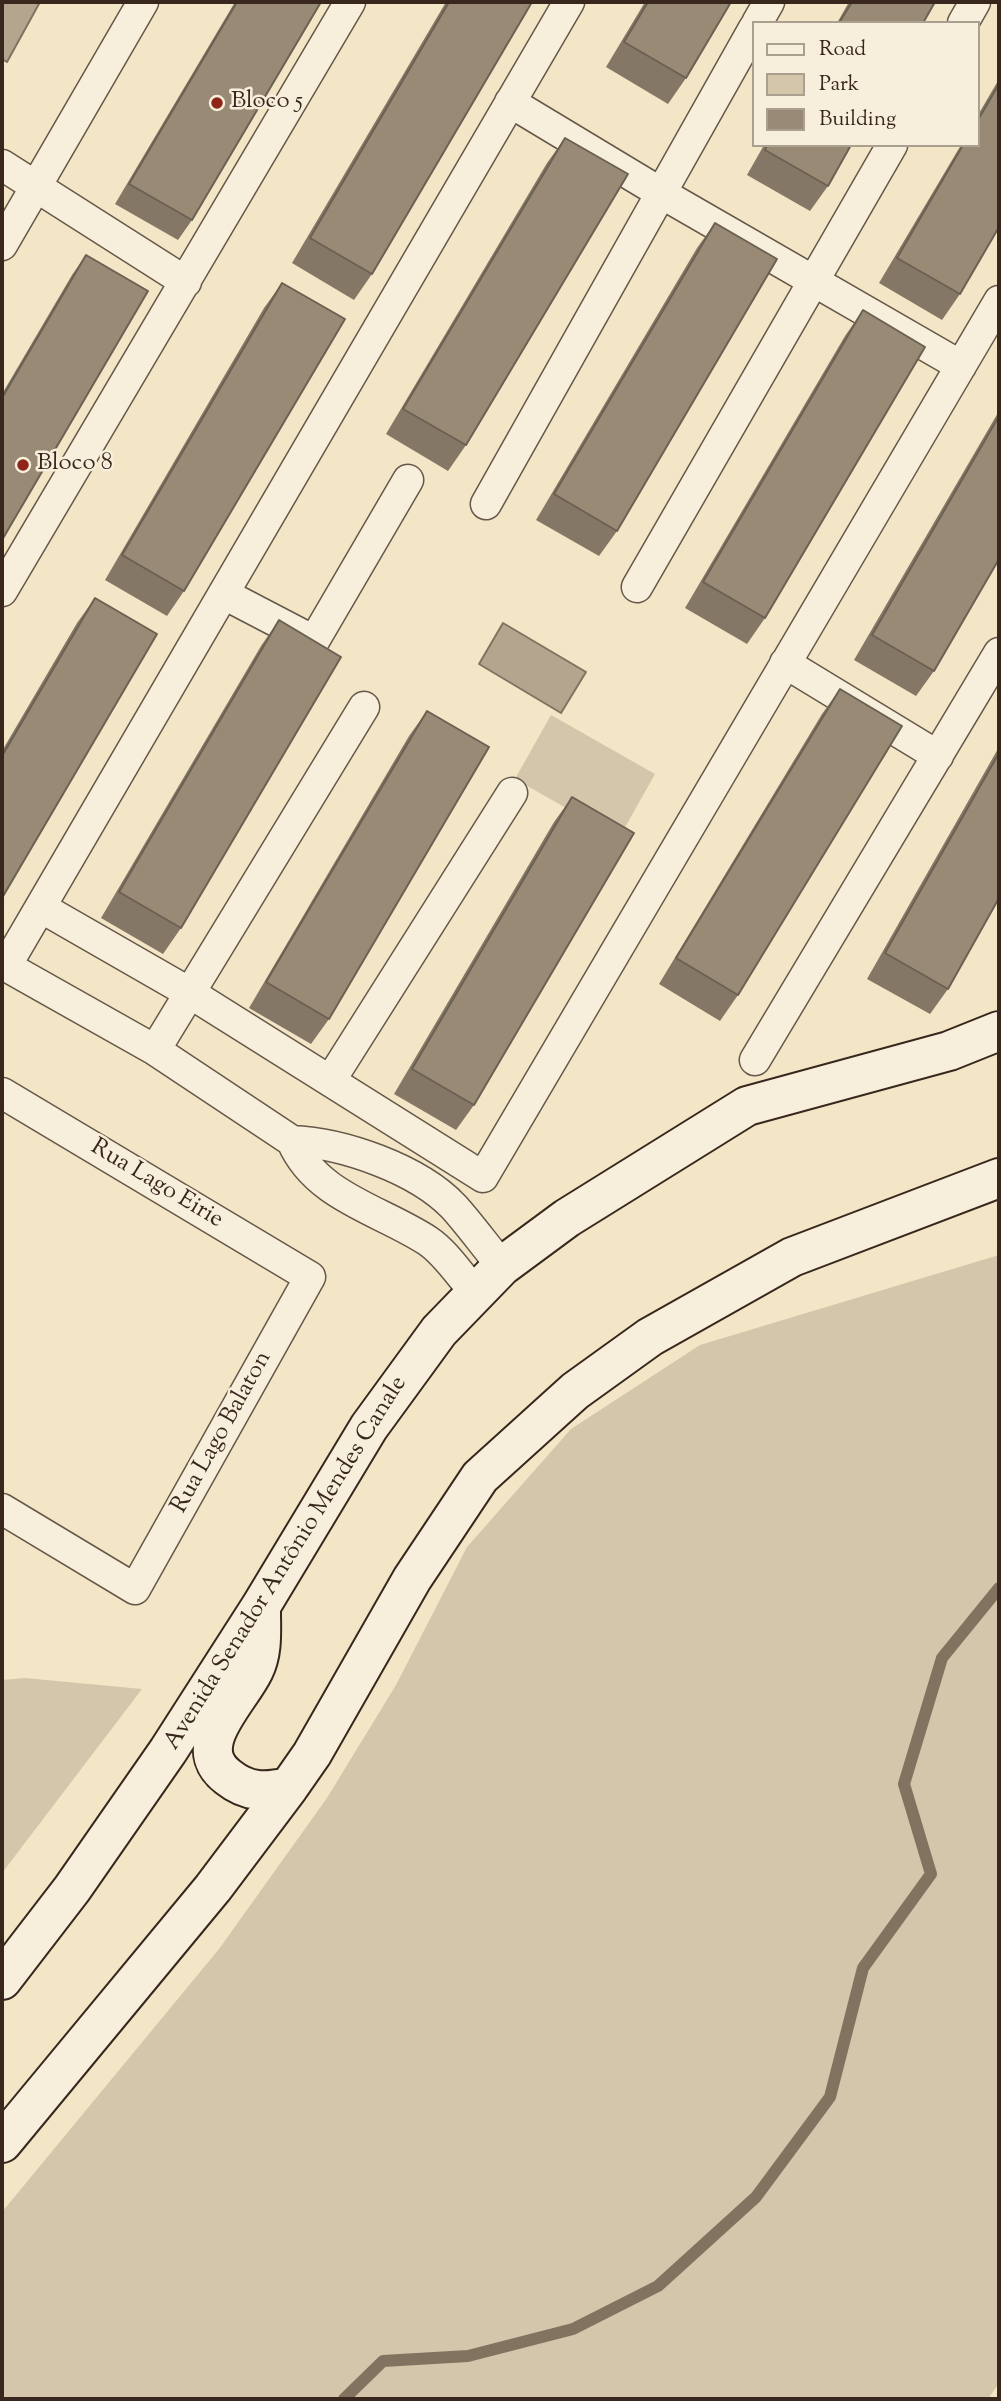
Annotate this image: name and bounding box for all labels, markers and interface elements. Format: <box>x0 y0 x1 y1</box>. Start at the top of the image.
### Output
legend <box>752 21 980 147</box>
text: Road <box>819 35 866 65</box>
text: Park <box>819 70 859 100</box>
place label: Bloco 5 <box>231 89 303 117</box>
marker: Bloco 5 <box>209 95 225 111</box>
text: Building <box>819 105 896 135</box>
place label: Bloco 8 <box>37 451 113 479</box>
marker: Bloco 8 <box>15 457 31 473</box>
street label: Rua Lago Eirie <box>84 1134 228 1236</box>
street label: Rua Lago Balaton <box>167 1347 279 1519</box>
street label: Avenida Senador Antônio Mendes Canale <box>159 1372 415 1756</box>

